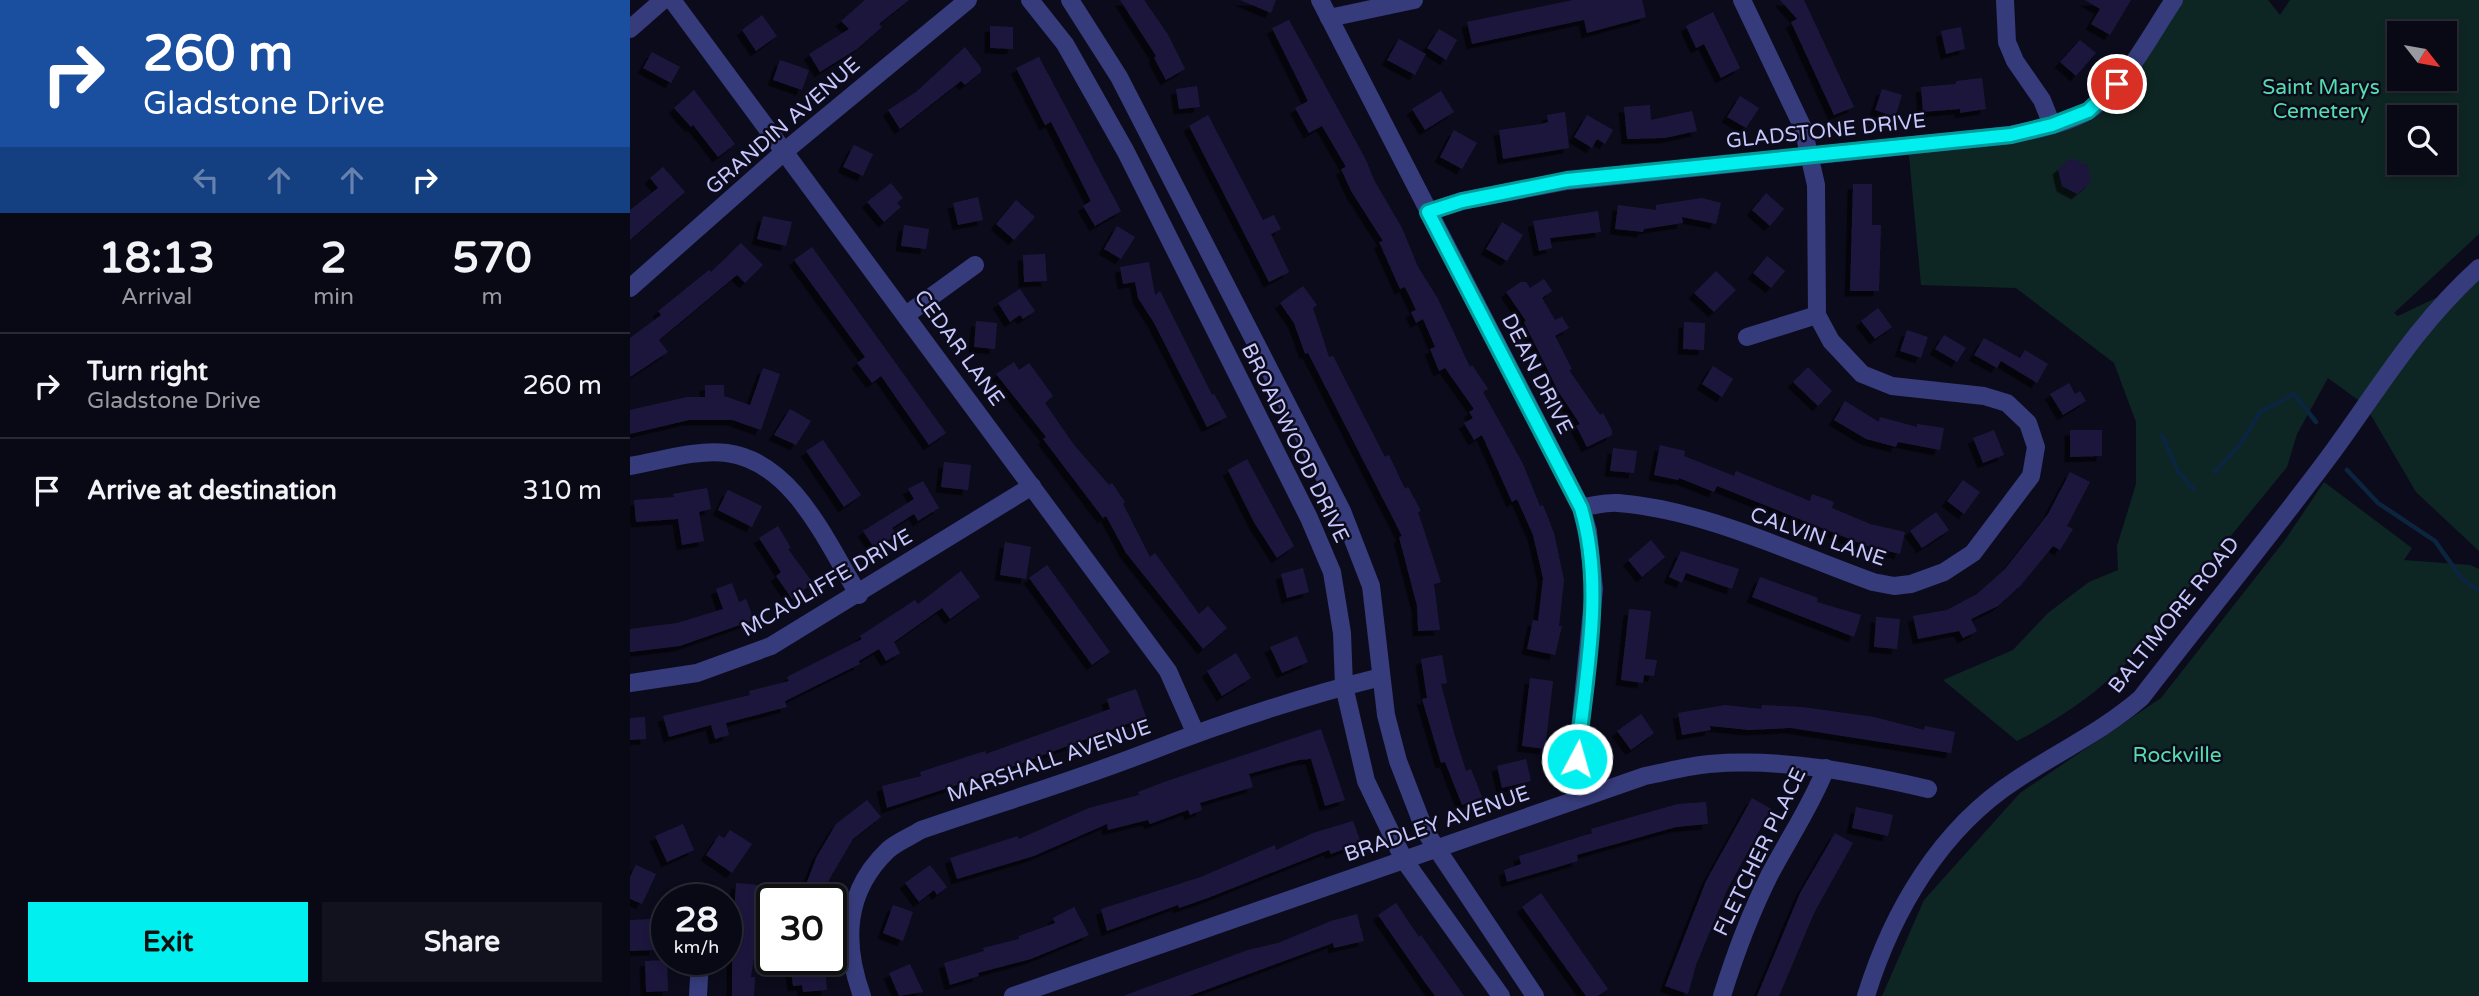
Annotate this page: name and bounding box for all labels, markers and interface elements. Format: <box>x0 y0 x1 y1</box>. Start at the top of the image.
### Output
north arrow <box>2387 21 2457 91</box>
map controls <box>2387 21 2457 175</box>
text: 260 m <box>143 25 293 84</box>
icon: right <box>28 28 119 119</box>
street label: GRANDIN AVENUE <box>701 52 865 200</box>
pin <box>2087 54 2147 114</box>
icon: arrive <box>2098 65 2136 103</box>
park label: Saint Marys Cemetery <box>2262 75 2380 124</box>
text: Gladstone Drive <box>143 85 385 123</box>
button: search <box>2387 105 2457 175</box>
street label: GLADSTONE DRIVE <box>1725 108 1927 154</box>
icon: left <box>187 161 225 199</box>
icon: ahead <box>260 161 298 199</box>
icon: ahead <box>333 161 371 199</box>
icon: right <box>406 161 444 199</box>
text: 18:13 <box>98 233 215 284</box>
text: 2 <box>320 233 347 284</box>
text: 570 <box>452 233 532 284</box>
text: Arrival <box>121 283 192 311</box>
text: min <box>313 283 354 311</box>
text: m <box>481 283 503 311</box>
street label: CEDAR LANE <box>909 285 1009 411</box>
street label: DEAN DRIVE <box>1496 310 1578 438</box>
street label: BROADWOOD DRIVE <box>1236 339 1354 547</box>
text: Turn right <box>87 356 208 387</box>
icon: right <box>28 367 66 405</box>
text: 260 m <box>522 370 602 401</box>
text: Gladstone Drive <box>87 387 261 415</box>
icon: arrive <box>28 472 66 510</box>
text: Arrive at destination <box>87 475 337 506</box>
text: 310 m <box>522 475 602 506</box>
street label: CALVIN LANE <box>1747 502 1889 572</box>
street label: MCAULIFFE DRIVE <box>737 524 917 642</box>
street label: BALTIMORE ROAD <box>2103 532 2245 698</box>
street label: MARSHALL AVENUE <box>944 714 1154 808</box>
position arrow <box>1540 722 1614 796</box>
park label: Rockville <box>2132 743 2222 768</box>
street label: FLETCHER PLACE <box>1708 764 1812 940</box>
street label: BRADLEY AVENUE <box>1341 781 1533 867</box>
speed limit sign: 30 <box>756 884 847 975</box>
text: 28 <box>675 899 718 941</box>
button: Exit <box>28 902 308 982</box>
button: Share <box>322 902 602 982</box>
text: km/h <box>674 936 719 958</box>

